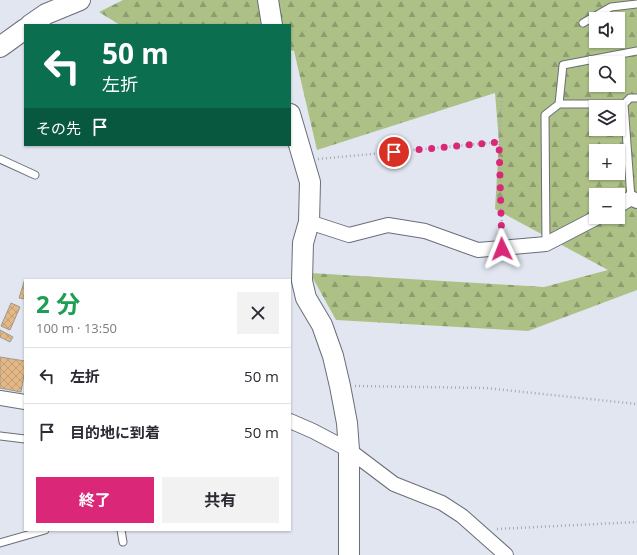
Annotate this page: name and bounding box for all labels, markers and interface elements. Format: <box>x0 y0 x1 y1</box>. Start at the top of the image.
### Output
map controls <box>589 12 625 224</box>
button: sound <box>589 12 625 48</box>
text: 50 m <box>102 34 169 72</box>
icon: left <box>36 40 88 92</box>
button: search <box>589 56 625 92</box>
text: 左折 <box>102 72 138 96</box>
button: layers <box>589 100 625 136</box>
icon: arrive <box>89 116 111 138</box>
text: その先 <box>36 118 81 138</box>
pin <box>377 135 411 169</box>
icon: arrive <box>383 141 405 163</box>
button: + <box>589 144 625 180</box>
button: − <box>589 188 625 224</box>
position arrow <box>481 228 523 270</box>
text: 2 分 <box>36 287 80 320</box>
button: close <box>237 292 279 334</box>
text: 100 m · 13:50 <box>36 319 117 337</box>
icon: left <box>36 365 58 387</box>
text: 左折 <box>70 366 100 386</box>
text: 50 m <box>244 366 279 386</box>
icon: arrive <box>36 421 58 443</box>
text: 目的地に到着 <box>70 422 160 442</box>
text: 50 m <box>244 422 279 442</box>
button: 終了 <box>36 477 154 523</box>
button: 共有 <box>162 477 279 523</box>

